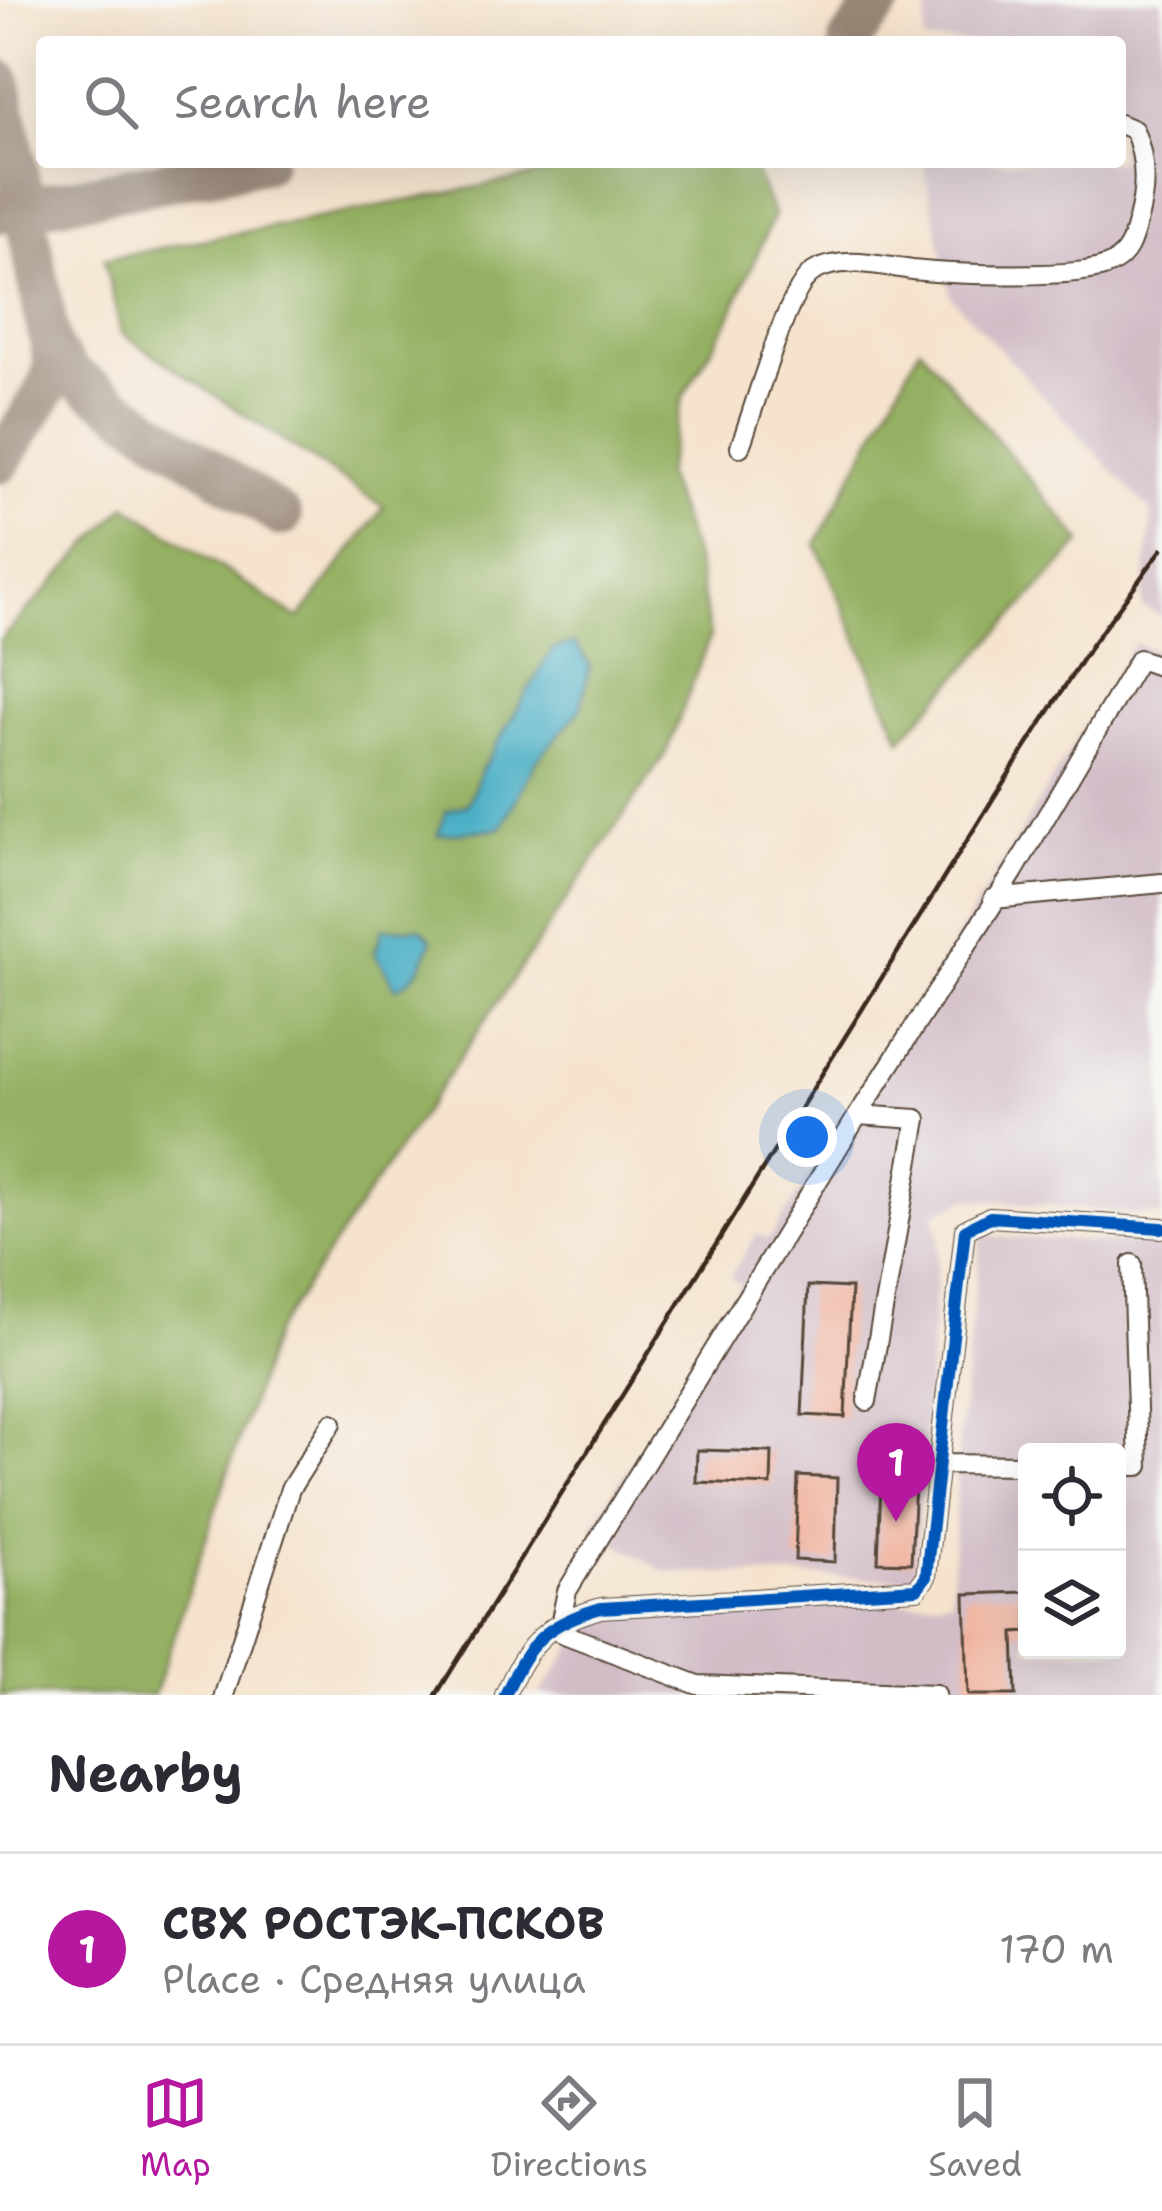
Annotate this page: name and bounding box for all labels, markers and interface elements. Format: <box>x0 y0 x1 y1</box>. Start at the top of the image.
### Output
search box <box>36 36 1126 168</box>
icon: search <box>78 69 144 135</box>
text: Search here <box>174 72 431 132</box>
your location <box>777 1107 837 1167</box>
pin: 1 <box>857 1423 935 1522</box>
map controls <box>1018 1443 1126 1659</box>
button: locate <box>1018 1443 1126 1551</box>
button: layers <box>1018 1551 1126 1659</box>
text: Nearby <box>48 1739 243 1807</box>
text: СВХ РОСТЭК-ПСКОВ <box>162 1893 605 1953</box>
text: 1 <box>78 1923 96 1975</box>
text: 170 m <box>999 1923 1114 1975</box>
text: Place · Средняя улица <box>162 1953 586 2005</box>
tab: Map <box>140 2070 211 2187</box>
tab: Directions <box>491 2070 648 2187</box>
tab: Saved <box>928 2070 1022 2187</box>

